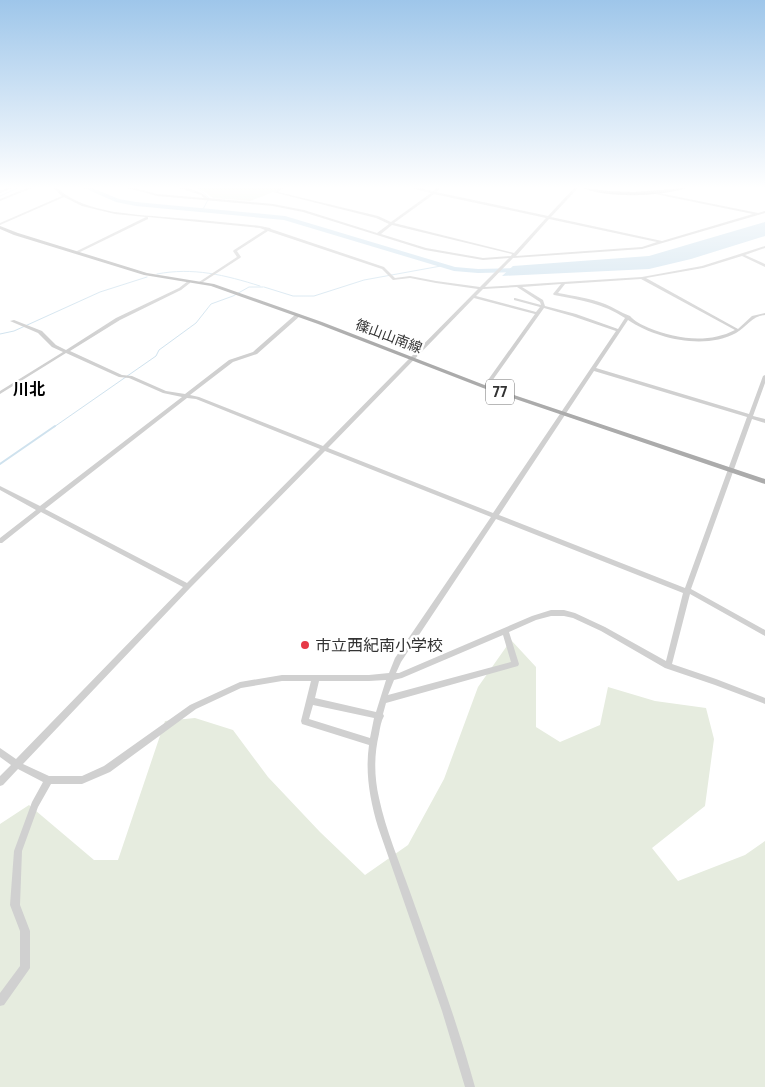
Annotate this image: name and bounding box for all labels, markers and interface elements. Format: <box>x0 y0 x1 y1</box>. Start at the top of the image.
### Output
street label: 篠山山南線 <box>353 316 425 356</box>
district label: 川北 <box>13 380 45 399</box>
road number: 77 <box>486 380 514 404</box>
place label: 市立西紀南小学校 <box>315 636 443 655</box>
marker: 市立西紀南小学校 <box>299 639 311 651</box>

